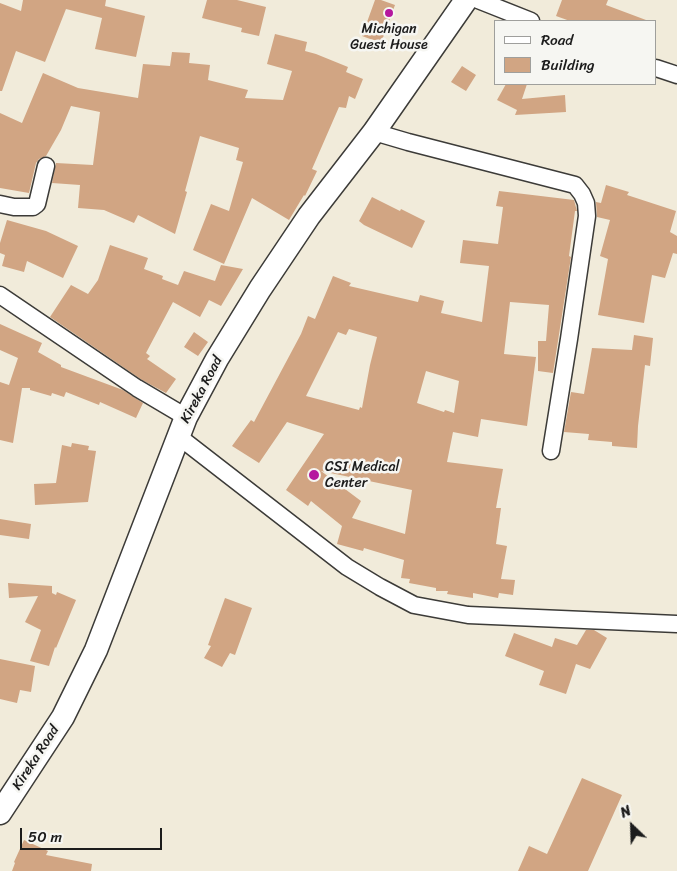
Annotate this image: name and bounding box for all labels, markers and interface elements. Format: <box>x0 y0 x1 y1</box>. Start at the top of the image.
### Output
marker: Michigan Guest House <box>383 7 395 19</box>
legend <box>494 20 657 85</box>
place label: Michigan Guest House <box>350 21 428 54</box>
text: Road <box>541 27 573 53</box>
text: Building <box>541 52 595 78</box>
street label: Kireka Road <box>177 354 227 426</box>
place label: CSI Medical Center <box>325 459 400 492</box>
marker: CSI Medical Center <box>307 468 321 482</box>
street label: Kireka Road <box>9 723 63 793</box>
text: N <box>616 798 635 825</box>
north arrow <box>607 801 657 851</box>
scale bar <box>22 818 165 850</box>
text: 50 m <box>28 824 62 850</box>

